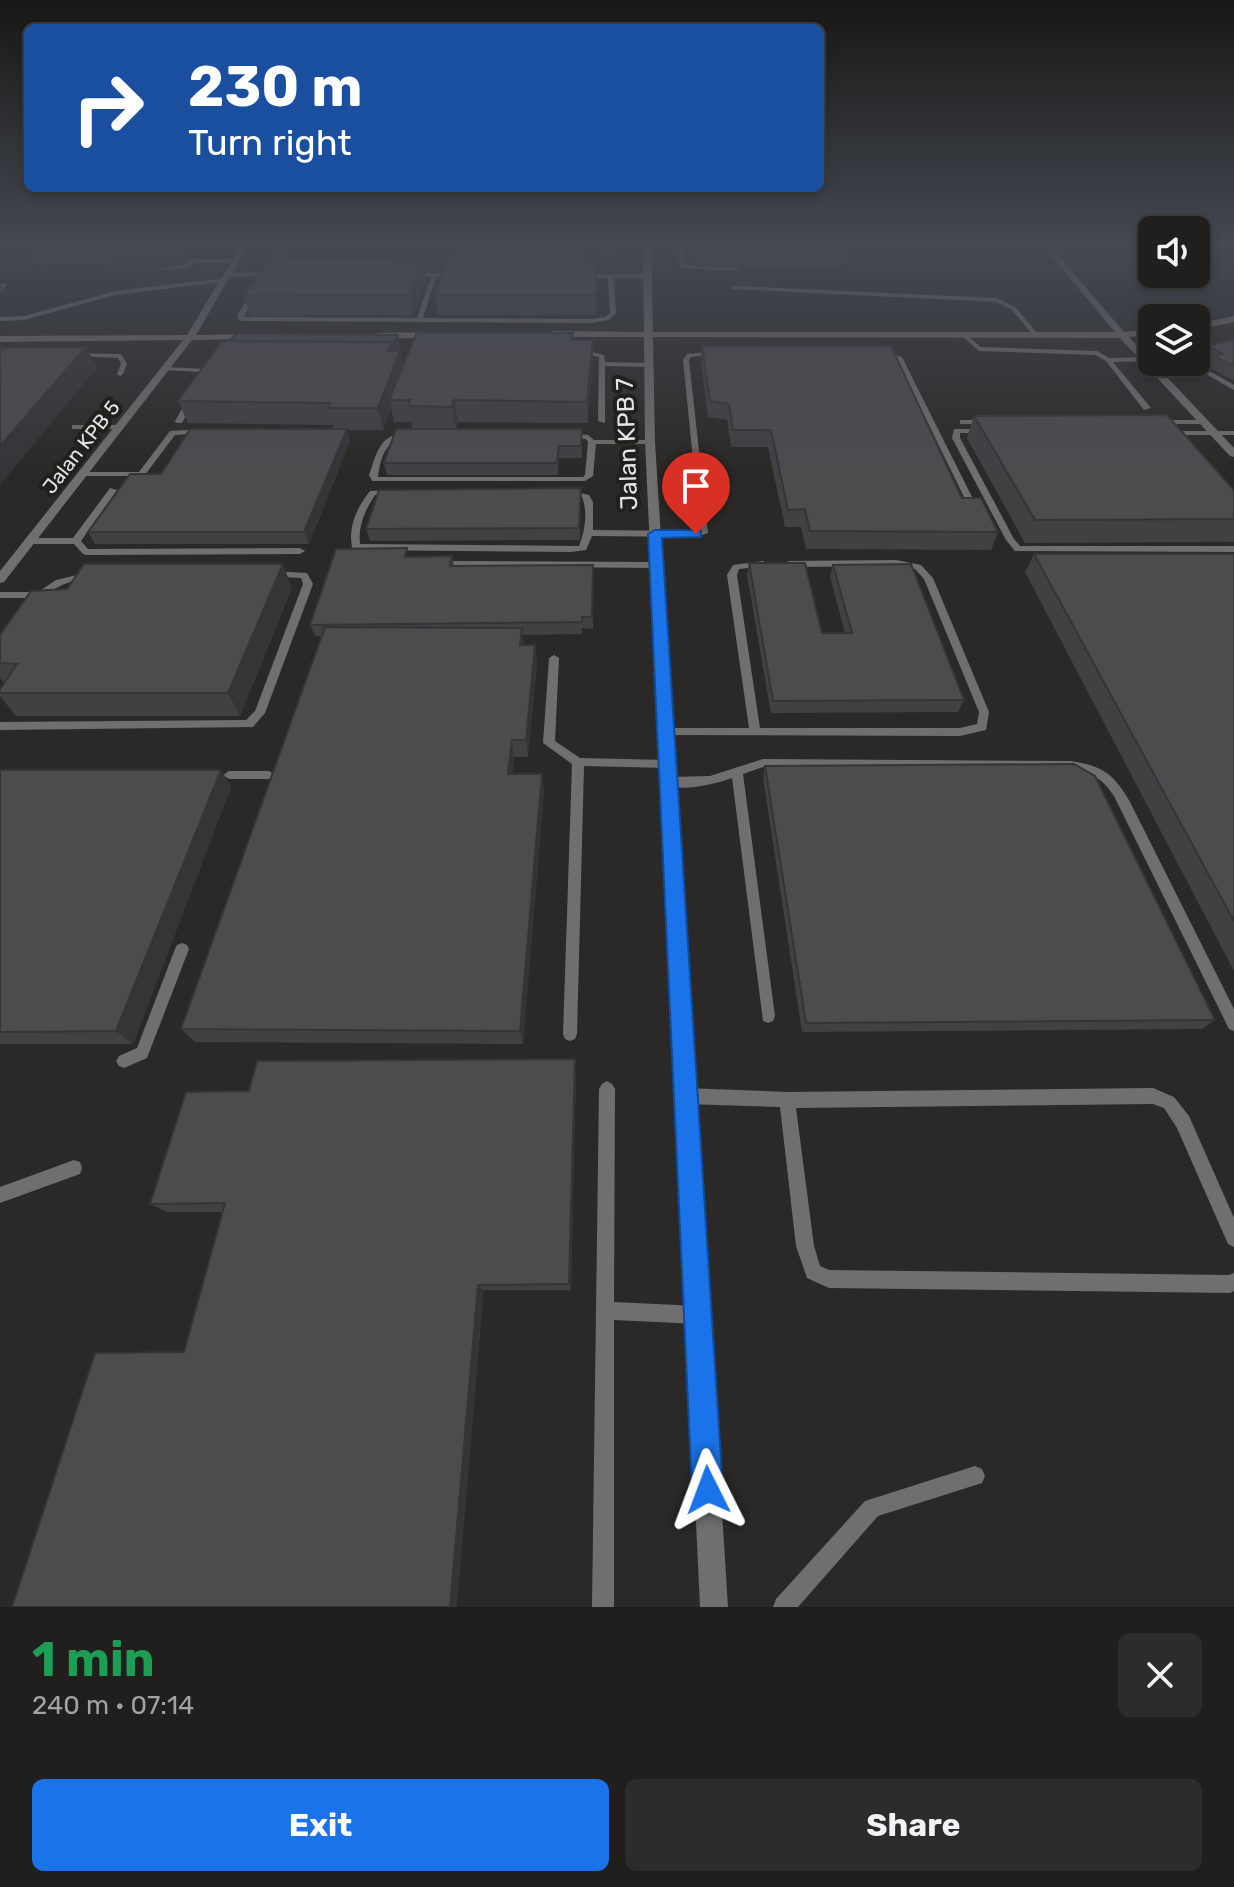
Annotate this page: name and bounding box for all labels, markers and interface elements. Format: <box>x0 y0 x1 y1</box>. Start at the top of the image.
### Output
text: 230 m <box>188 54 363 120</box>
icon: right <box>56 56 160 160</box>
text: Turn right <box>188 121 352 164</box>
map controls <box>1138 216 1210 376</box>
button: sound <box>1138 216 1210 288</box>
button: layers <box>1138 304 1210 376</box>
street label: Jalan KPB 7 <box>611 378 643 510</box>
street label: Jalan KPB 5 <box>37 396 125 498</box>
pin <box>662 452 730 534</box>
icon: arrive <box>674 464 718 508</box>
position arrow <box>666 1448 750 1532</box>
text: 1 min <box>32 1631 155 1688</box>
button: close <box>1118 1633 1202 1717</box>
text: 240 m · 07:14 <box>32 1690 194 1721</box>
button: Exit <box>32 1779 609 1871</box>
button: Share <box>625 1779 1202 1871</box>

